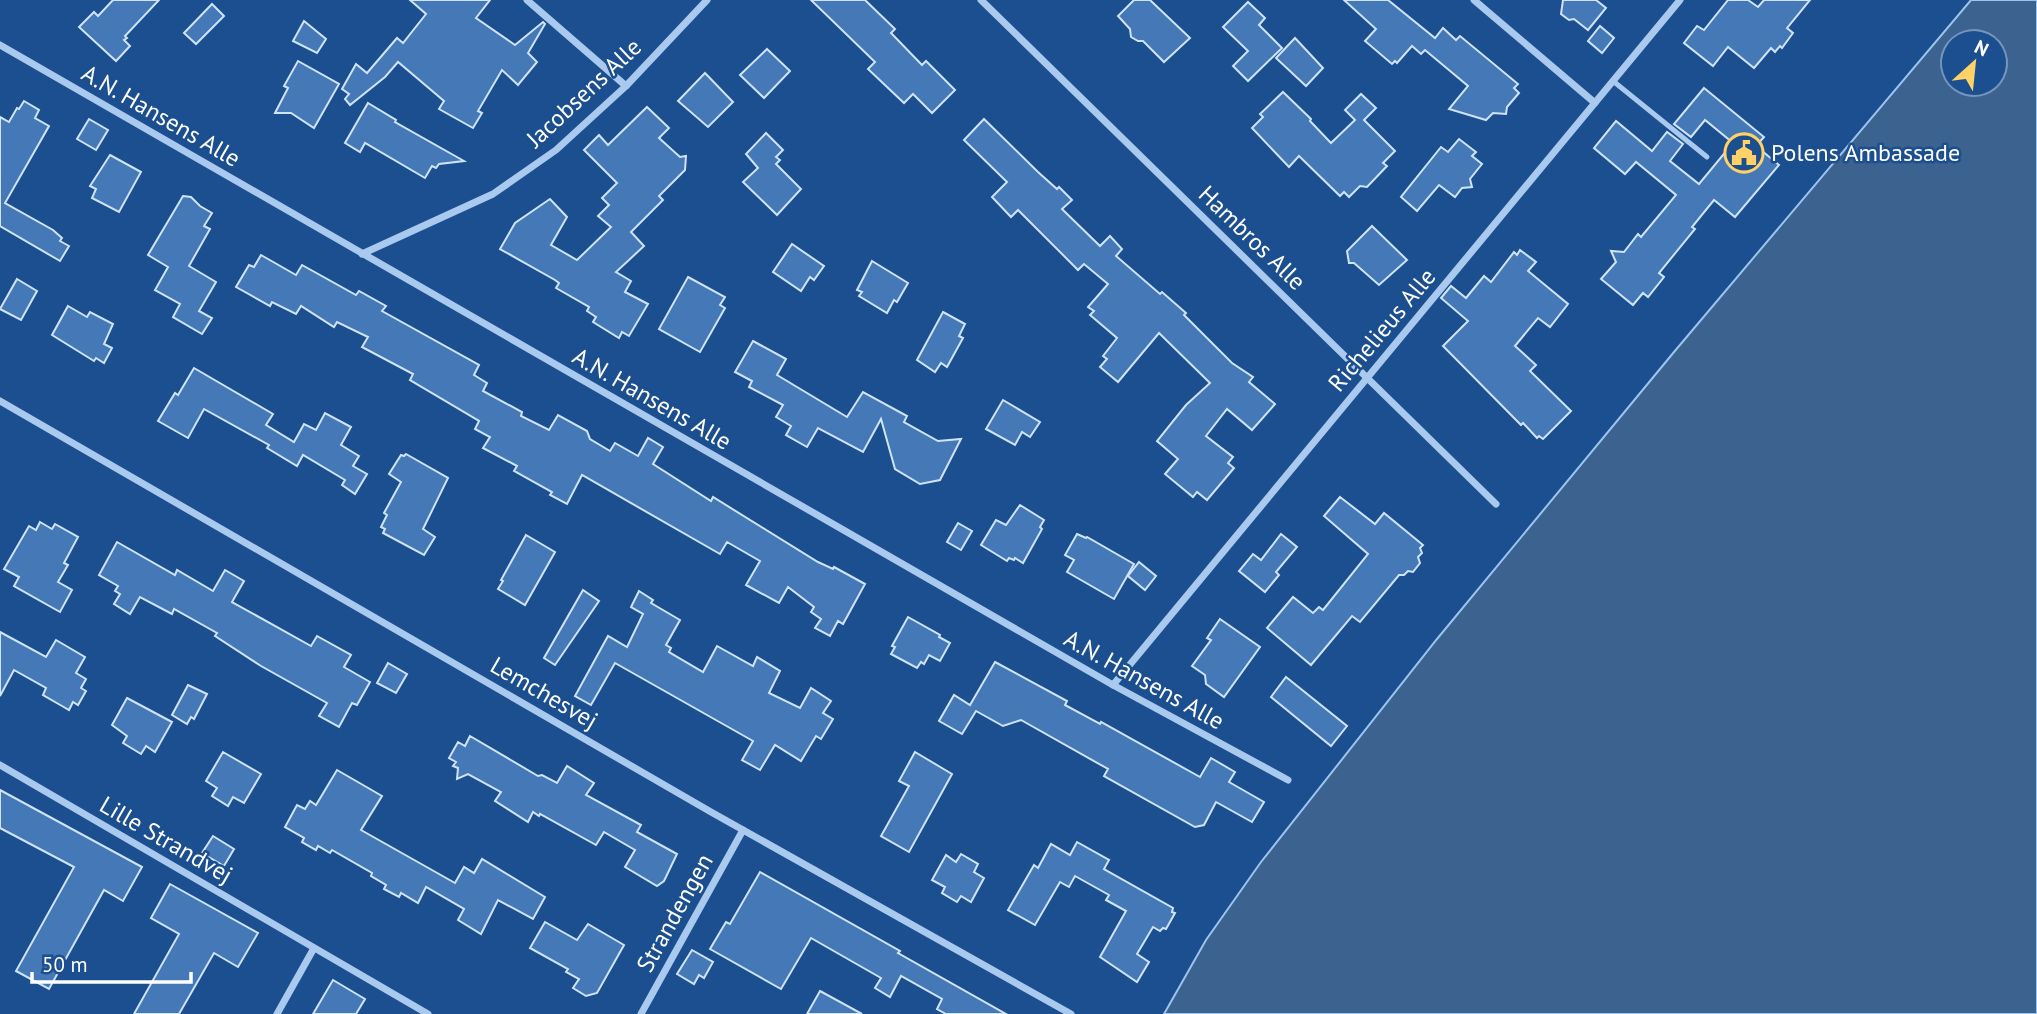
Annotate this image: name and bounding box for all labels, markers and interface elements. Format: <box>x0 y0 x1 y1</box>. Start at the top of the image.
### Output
north arrow <box>1939 28 2009 98</box>
street label: Jacobsens Alle <box>519 31 648 155</box>
text: N <box>1971 34 1993 61</box>
street label: A.N. Hansens Alle <box>76 58 246 174</box>
public building icon: Polens Ambassade <box>1723 132 1765 174</box>
place label: Polens Ambassade <box>1771 137 1960 168</box>
street label: Hambros Alle <box>1192 179 1313 297</box>
street label: Richelieus Alle <box>1321 262 1442 398</box>
street label: A.N. Hansens Alle <box>567 341 737 457</box>
street label: A.N. Hansens Alle <box>1059 623 1230 736</box>
street label: Lemchesvej <box>485 649 603 736</box>
street label: Lille Strandvej <box>94 789 238 890</box>
street label: Strandengen <box>629 848 720 977</box>
scale bar <box>32 940 191 984</box>
text: 50 m <box>42 951 88 978</box>

